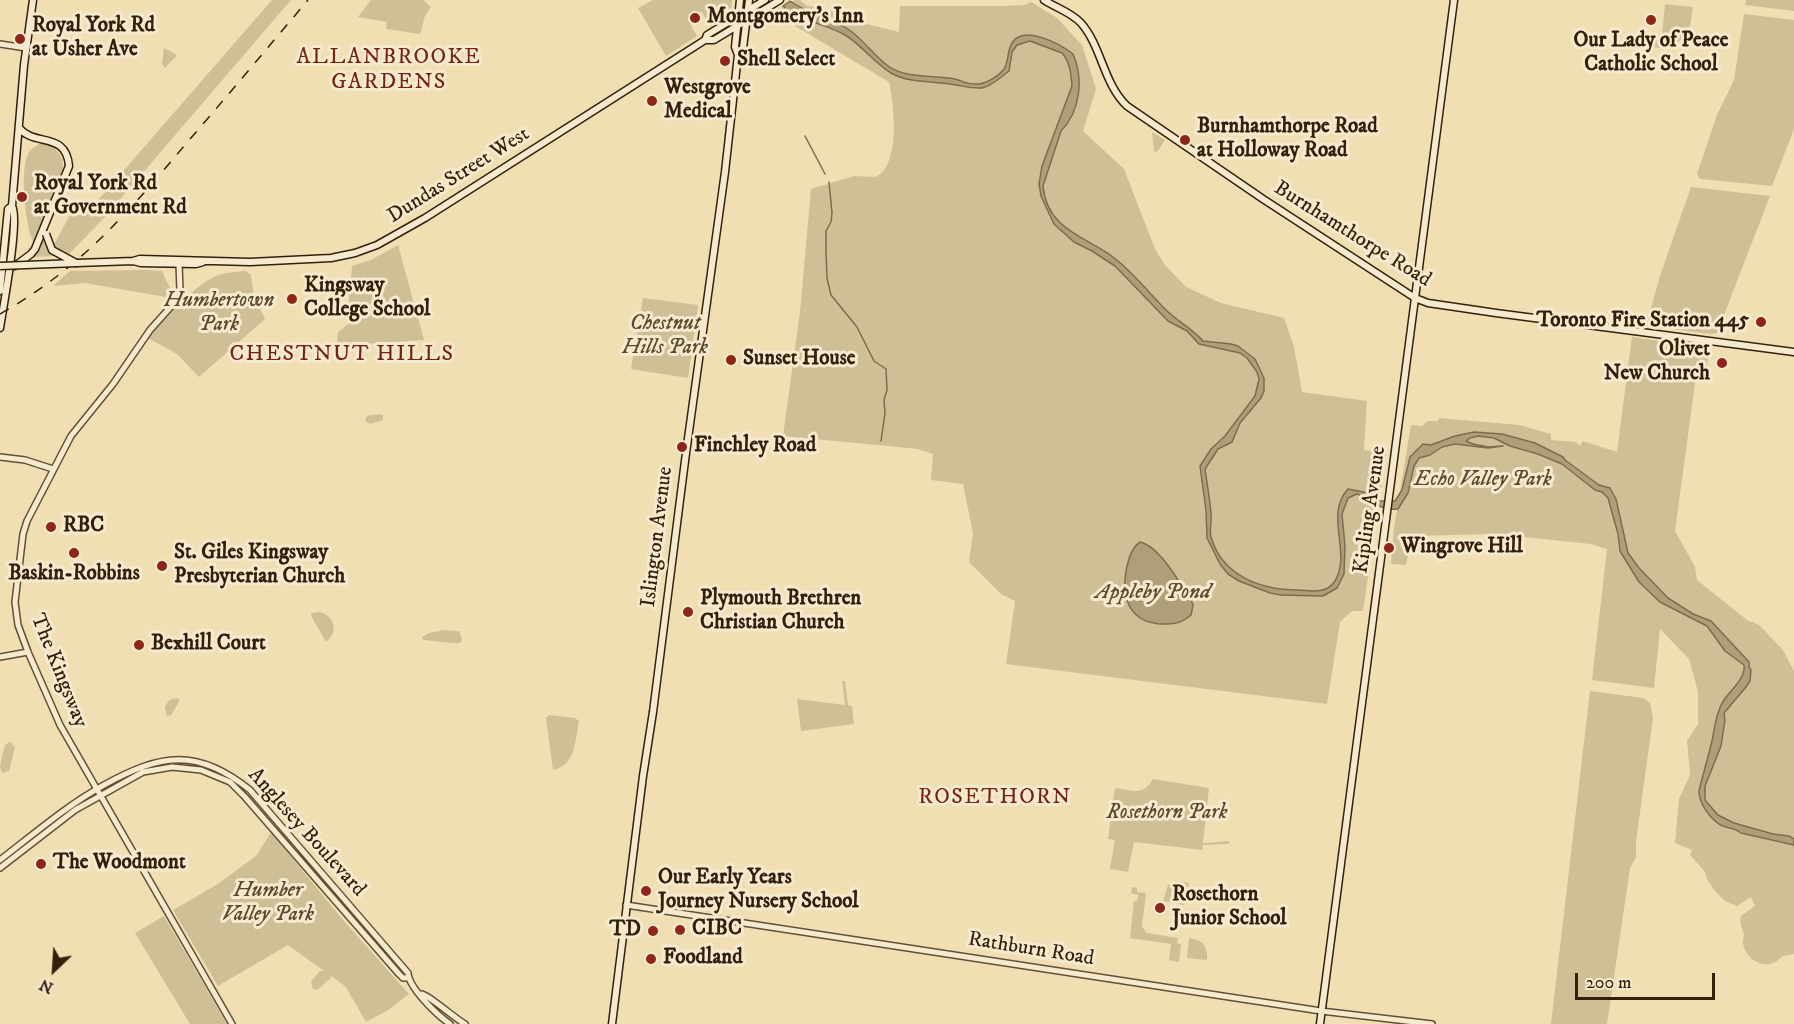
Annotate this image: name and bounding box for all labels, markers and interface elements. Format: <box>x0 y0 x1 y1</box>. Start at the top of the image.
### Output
place label: Montgomery's Inn <box>707 5 864 31</box>
marker: Montgomery's Inn <box>688 11 702 25</box>
marker: Our Lady of Peace Catholic School <box>1644 13 1658 27</box>
place label: Royal York Rd at Usher Ave <box>32 14 155 64</box>
place label: Our Lady of Peace Catholic School <box>1574 29 1728 79</box>
marker: Royal York Rd at Usher Ave <box>13 32 27 46</box>
district label: ALLANBROOKE GARDENS <box>297 45 481 96</box>
place label: Shell Select <box>737 48 835 74</box>
marker: Shell Select <box>718 54 732 68</box>
place label: Westgrove Medical <box>664 76 751 126</box>
marker: Westgrove Medical <box>645 94 659 108</box>
place label: Burnhamthorpe Road at Holloway Road <box>1197 115 1378 165</box>
street label: Dundas Street West <box>383 122 535 230</box>
marker: Burnhamthorpe Road at Holloway Road <box>1178 133 1192 147</box>
place label: Royal York Rd at Government Rd <box>34 172 187 222</box>
street label: Burnhamthorpe Road <box>1269 176 1435 294</box>
marker: Royal York Rd at Government Rd <box>15 190 29 204</box>
place label: Kingsway College School <box>304 274 430 324</box>
park label: Humbertown Park <box>164 289 274 339</box>
marker: Kingsway College School <box>285 292 299 306</box>
place label: Toronto Fire Station 445 <box>1537 309 1749 335</box>
park label: Chestnut Hills Park <box>622 312 708 362</box>
marker: Toronto Fire Station 445 <box>1754 315 1768 329</box>
place label: Olivet New Church <box>1604 338 1710 388</box>
district label: CHESTNUT HILLS <box>229 342 455 368</box>
place label: Sunset House <box>743 347 855 373</box>
marker: Sunset House <box>724 353 738 367</box>
marker: Olivet New Church <box>1715 356 1729 370</box>
place label: Finchley Road <box>694 434 816 460</box>
marker: Finchley Road <box>675 440 689 454</box>
street label: Kipling Avenue <box>1350 445 1392 575</box>
street label: Islington Avenue <box>637 465 679 609</box>
park label: Echo Valley Park <box>1414 468 1552 494</box>
place label: RBC <box>63 514 104 540</box>
marker: RBC <box>44 520 58 534</box>
place label: Wingrove Hill <box>1401 535 1523 561</box>
place label: St. Giles Kingsway Presbyterian Church <box>174 541 345 591</box>
marker: Wingrove Hill <box>1382 541 1396 555</box>
marker: Baskin-Robbins <box>67 546 81 560</box>
marker: St. Giles Kingsway Presbyterian Church <box>155 559 169 573</box>
place label: Baskin-Robbins <box>8 562 140 588</box>
water label: Appleby Pond <box>1095 580 1211 606</box>
place label: Plymouth Brethren Christian Church <box>700 587 861 637</box>
marker: Plymouth Brethren Christian Church <box>681 605 695 619</box>
street label: The Kingsway <box>24 610 92 732</box>
place label: Bexhill Court <box>151 632 266 658</box>
marker: Bexhill Court <box>132 638 146 652</box>
street label: Anglesey Boulevard <box>242 763 370 903</box>
district label: ROSETHORN <box>918 785 1072 811</box>
park label: Rosethorn Park <box>1107 801 1227 827</box>
place label: The Woodmont <box>53 851 186 877</box>
marker: The Woodmont <box>34 857 48 871</box>
place label: Our Early Years Journey Nursery School <box>658 866 859 916</box>
park label: Humber Valley Park <box>222 879 314 929</box>
place label: Rosethorn Junior School <box>1172 883 1287 933</box>
marker: Our Early Years Journey Nursery School <box>639 884 653 898</box>
marker: Rosethorn Junior School <box>1153 901 1167 915</box>
place label: CIBC <box>692 917 742 943</box>
place label: TD <box>609 918 641 944</box>
marker: CIBC <box>673 923 687 937</box>
marker: TD <box>646 924 660 938</box>
street label: Rathburn Road <box>966 928 1096 972</box>
north arrow <box>24 940 84 1000</box>
place label: Foodland <box>663 946 743 972</box>
marker: Foodland <box>644 952 658 966</box>
scale bar <box>1578 961 1718 999</box>
text: 200 m <box>1586 972 1632 994</box>
text: N <box>36 974 57 998</box>

